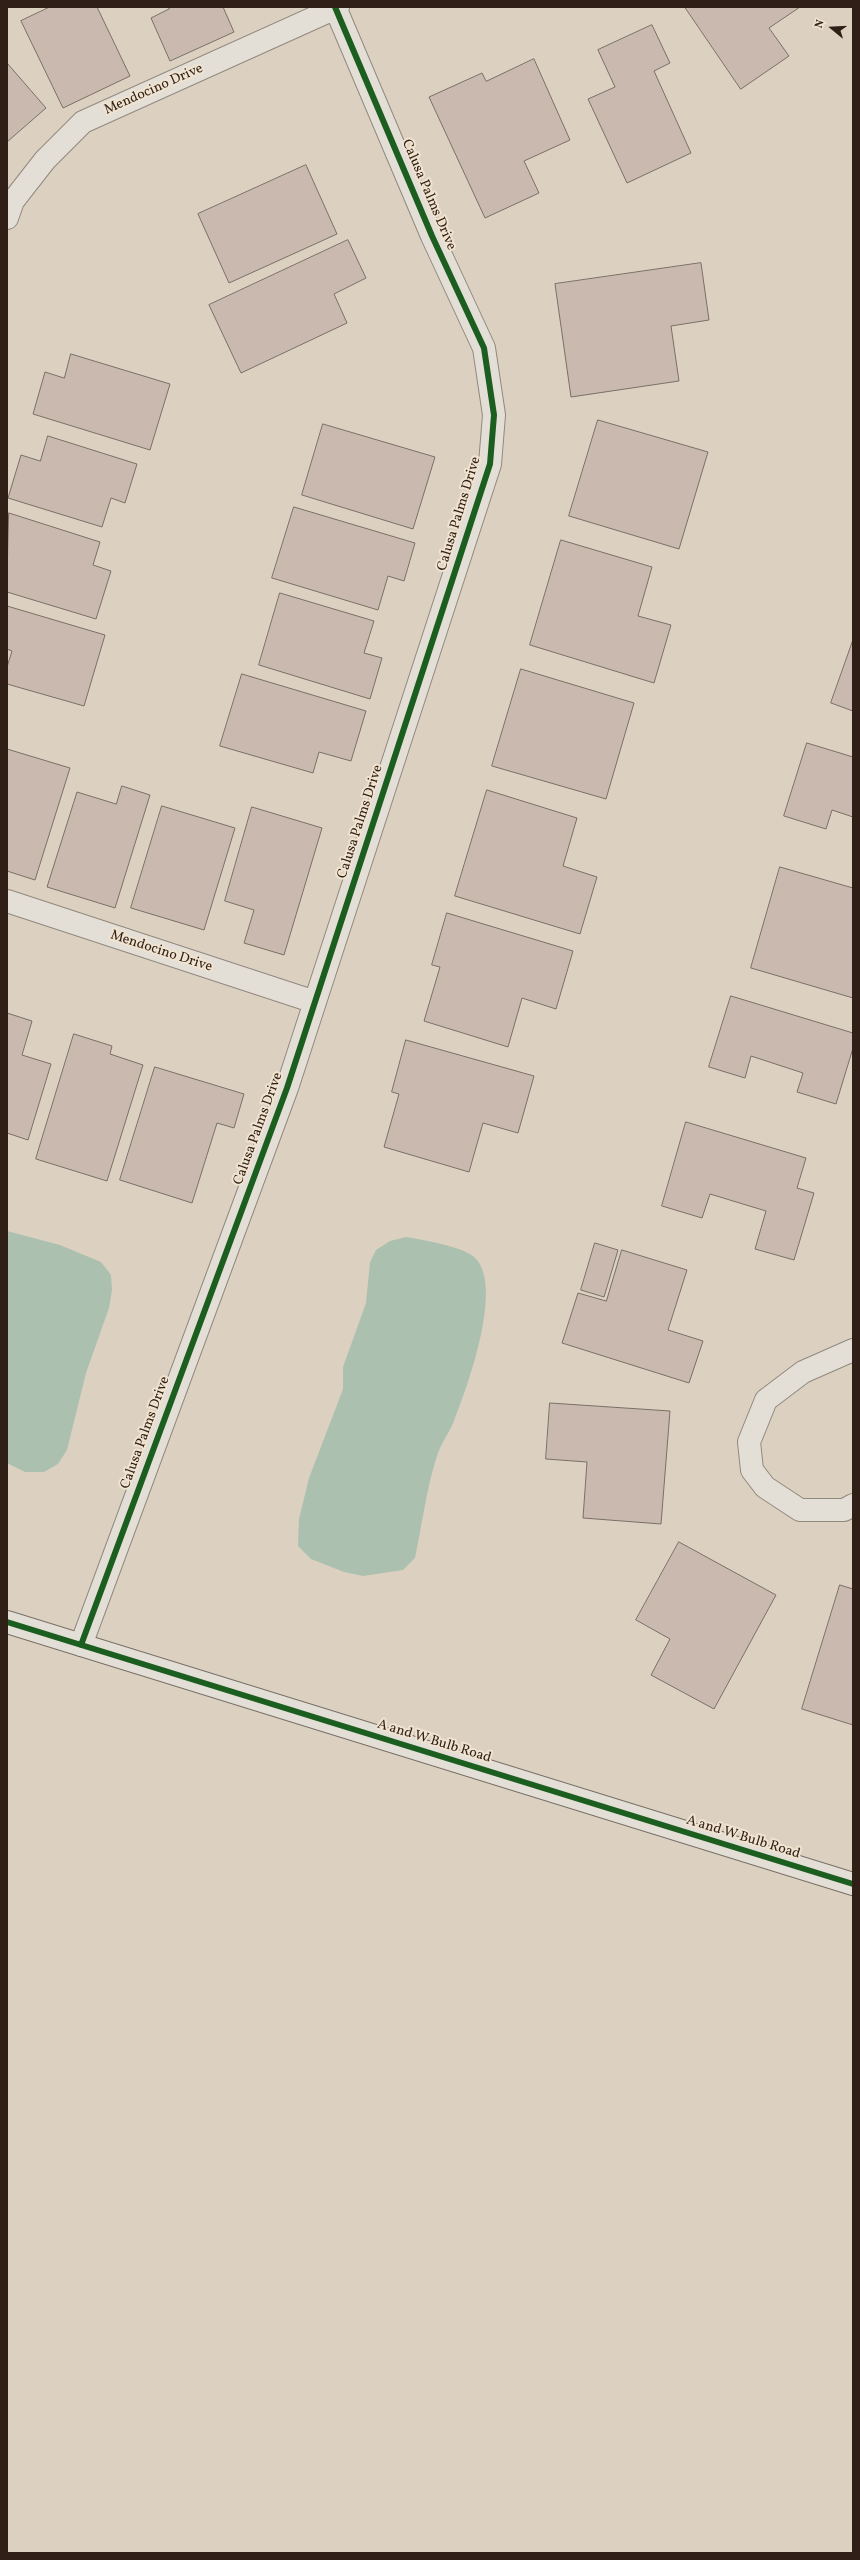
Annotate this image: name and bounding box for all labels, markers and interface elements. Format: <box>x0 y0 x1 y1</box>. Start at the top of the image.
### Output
north arrow <box>812 8 852 48</box>
text: N <box>812 18 828 30</box>
street label: Mendocino Drive <box>102 61 206 119</box>
street label: Calusa Palms Drive <box>397 137 459 253</box>
street label: Calusa Palms Drive <box>435 455 485 573</box>
street label: Calusa Palms Drive <box>335 763 387 881</box>
street label: Mendocino Drive <box>108 928 214 976</box>
street label: Calusa Palms Drive <box>231 1070 287 1188</box>
street label: Calusa Palms Drive <box>118 1374 174 1492</box>
street label: A and W Bulb Road <box>375 1717 493 1767</box>
street label: A and W Bulb Road <box>684 1813 802 1863</box>

